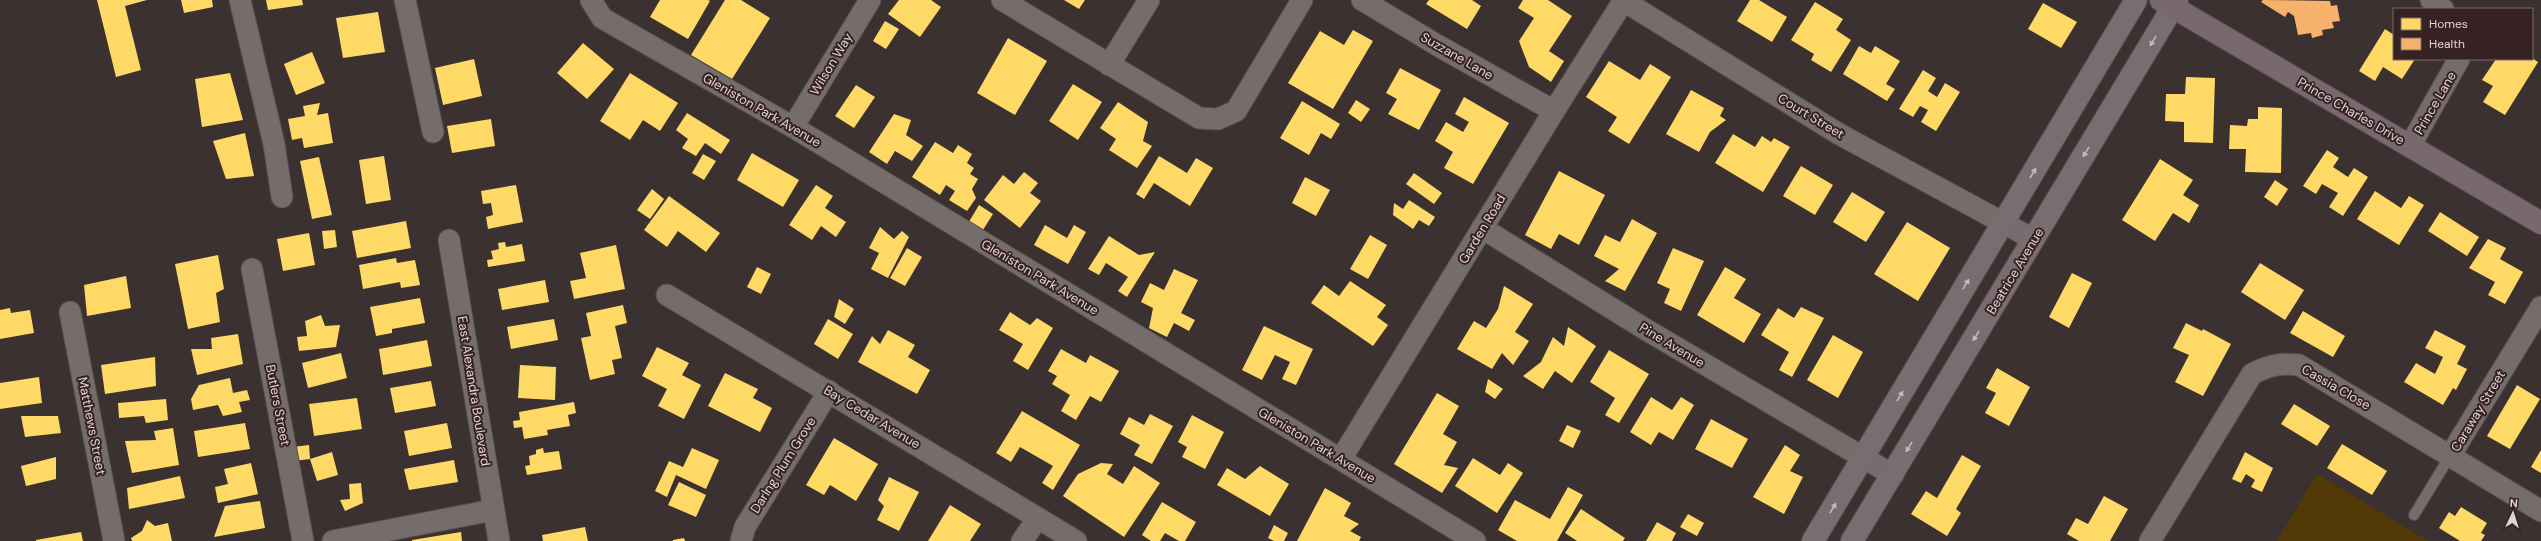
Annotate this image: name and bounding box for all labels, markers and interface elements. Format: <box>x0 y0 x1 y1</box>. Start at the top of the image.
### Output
legend <box>2393 8 2533 60</box>
text: Homes <box>2429 16 2468 32</box>
street label: Suzzane Lane <box>1418 28 1496 84</box>
street label: Wilson Way <box>806 30 856 98</box>
one-way arrow <box>2149 35 2156 47</box>
text: Health <box>2429 36 2465 52</box>
street label: Prince Lane <box>2410 68 2460 138</box>
street label: Gleniston Park Avenue <box>700 69 824 151</box>
street label: Prince Charles Drive <box>2294 73 2408 149</box>
street label: Court Street <box>1775 89 1847 143</box>
one-way arrow <box>2082 147 2090 157</box>
one-way arrow <box>2029 167 2036 179</box>
street label: Garden Road <box>1455 191 1509 267</box>
street label: Beatrice Avenue <box>1983 225 2047 317</box>
street label: Gleniston Park Avenue <box>978 235 1102 319</box>
one-way arrow <box>1963 278 1970 290</box>
street label: East Alexandra Boulevard <box>454 315 494 467</box>
street label: Pine Avenue <box>1636 319 1708 371</box>
one-way arrow <box>1972 331 1980 341</box>
street label: Cassia Close <box>2298 360 2374 414</box>
street label: Butlers Street <box>262 363 294 447</box>
street label: Caraway Street <box>2447 367 2509 455</box>
street label: Matthews Street <box>74 376 110 476</box>
street label: Bay Cedar Avenue <box>821 381 923 453</box>
one-way arrow <box>1896 390 1903 402</box>
street label: Gleniston Park Avenue <box>1255 403 1379 487</box>
street label: Darlng Plum Grove <box>747 414 819 516</box>
one-way arrow <box>1906 441 1913 453</box>
north arrow <box>2493 493 2533 533</box>
text: N <box>2509 496 2518 510</box>
one-way arrow <box>1829 503 1837 513</box>

